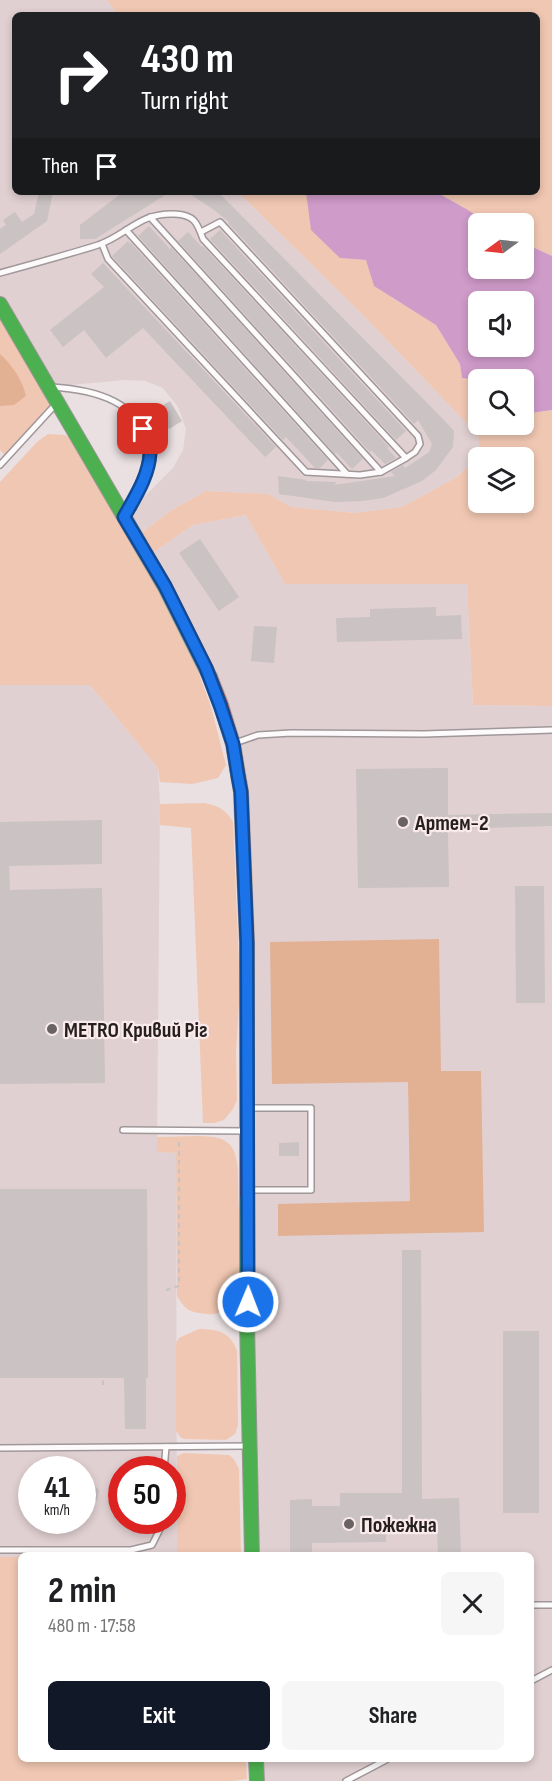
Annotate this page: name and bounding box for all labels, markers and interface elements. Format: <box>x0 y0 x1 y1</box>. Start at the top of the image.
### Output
text: 430 m <box>141 34 234 85</box>
icon: right <box>42 36 120 114</box>
text: Turn right <box>141 85 228 117</box>
icon: arrive <box>90 150 123 183</box>
text: Then <box>42 153 78 180</box>
north arrow <box>468 213 534 279</box>
map controls <box>468 213 534 513</box>
button: sound <box>468 291 534 357</box>
button: search <box>468 369 534 435</box>
pin <box>117 403 168 454</box>
icon: arrive <box>126 412 159 445</box>
button: layers <box>468 447 534 513</box>
place label: Артем-2 <box>414 810 489 837</box>
marker: Артем-2 <box>396 815 410 829</box>
place label: METRO Кривий Ріг <box>64 1017 208 1044</box>
marker: METRO Кривий Ріг <box>45 1022 59 1036</box>
position arrow <box>216 1270 280 1334</box>
speed limit sign: 50 <box>108 1456 186 1534</box>
text: 41 <box>44 1470 70 1506</box>
text: km/h <box>44 1501 70 1520</box>
place label: Пожежна <box>361 1512 437 1539</box>
marker: Пожежна <box>342 1517 356 1531</box>
text: 2 min <box>48 1570 117 1613</box>
button: close <box>441 1572 504 1635</box>
text: 480 m · 17:58 <box>48 1614 136 1638</box>
button: Exit <box>48 1681 270 1750</box>
button: Share <box>282 1681 504 1750</box>

